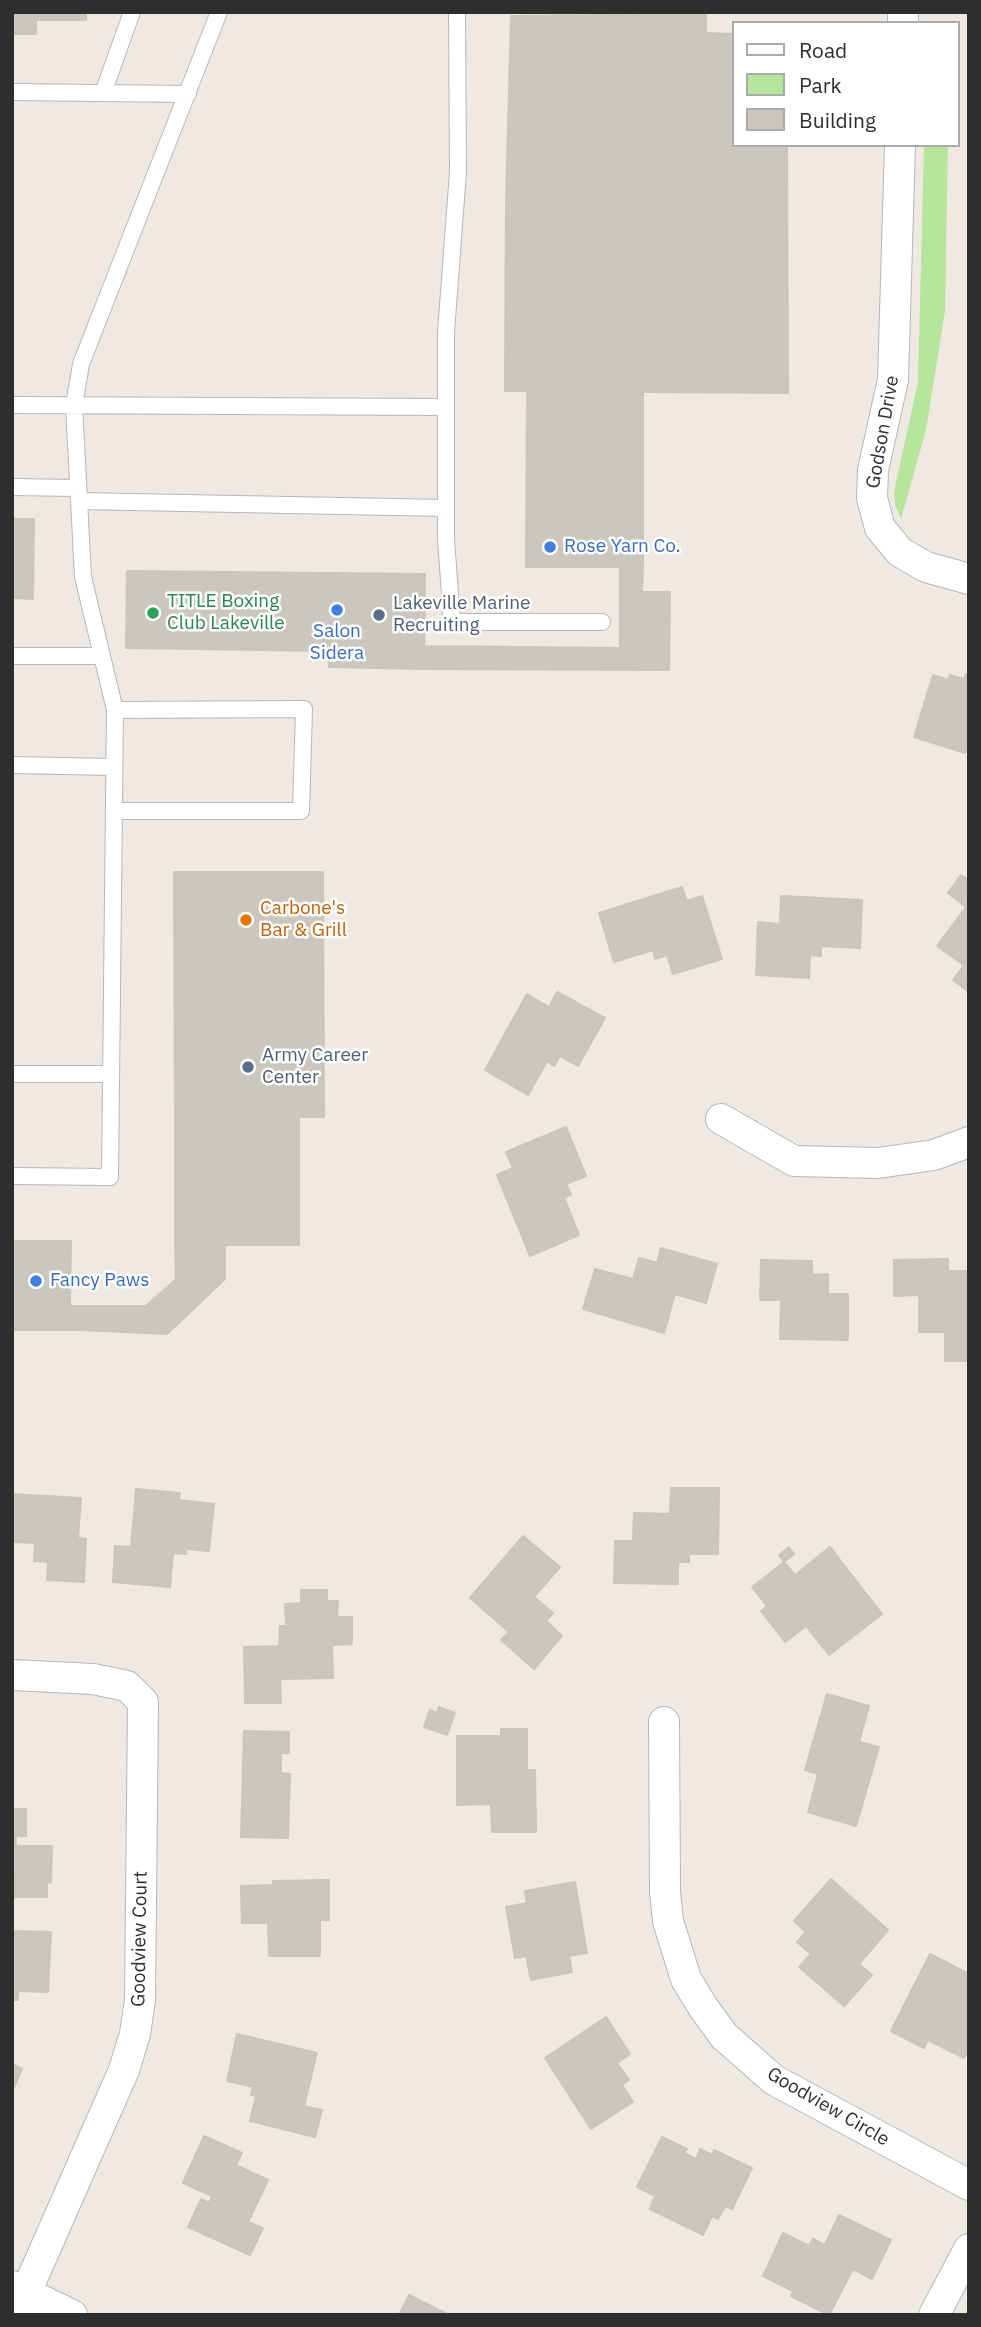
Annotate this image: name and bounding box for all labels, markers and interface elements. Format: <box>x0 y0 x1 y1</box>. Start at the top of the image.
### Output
legend <box>732 21 960 147</box>
text: Road <box>799 36 847 64</box>
text: Park <box>799 71 842 99</box>
text: Building <box>799 106 876 134</box>
street label: Godson Drive <box>862 374 904 490</box>
place label: Rose Yarn Co. <box>564 536 681 558</box>
marker: Rose Yarn Co. <box>542 539 558 555</box>
place label: TITLE Boxing Club Lakeville <box>167 591 285 635</box>
place label: Lakeville Marine Recruiting <box>393 593 530 637</box>
marker: Salon Sidera <box>329 602 345 618</box>
marker: TITLE Boxing Club Lakeville <box>145 605 161 621</box>
marker: Lakeville Marine Recruiting <box>371 607 387 623</box>
place label: Salon Sidera <box>310 621 364 665</box>
place label: Carbone's Bar & Grill <box>260 898 347 942</box>
marker: Carbone's Bar & Grill <box>238 912 254 928</box>
place label: Army Career Center <box>262 1045 368 1089</box>
marker: Army Career Center <box>240 1059 256 1075</box>
place label: Fancy Paws <box>50 1270 150 1292</box>
marker: Fancy Paws <box>28 1273 44 1289</box>
street label: Goodview Court <box>127 1871 153 2007</box>
street label: Goodview Circle <box>763 2063 893 2151</box>

